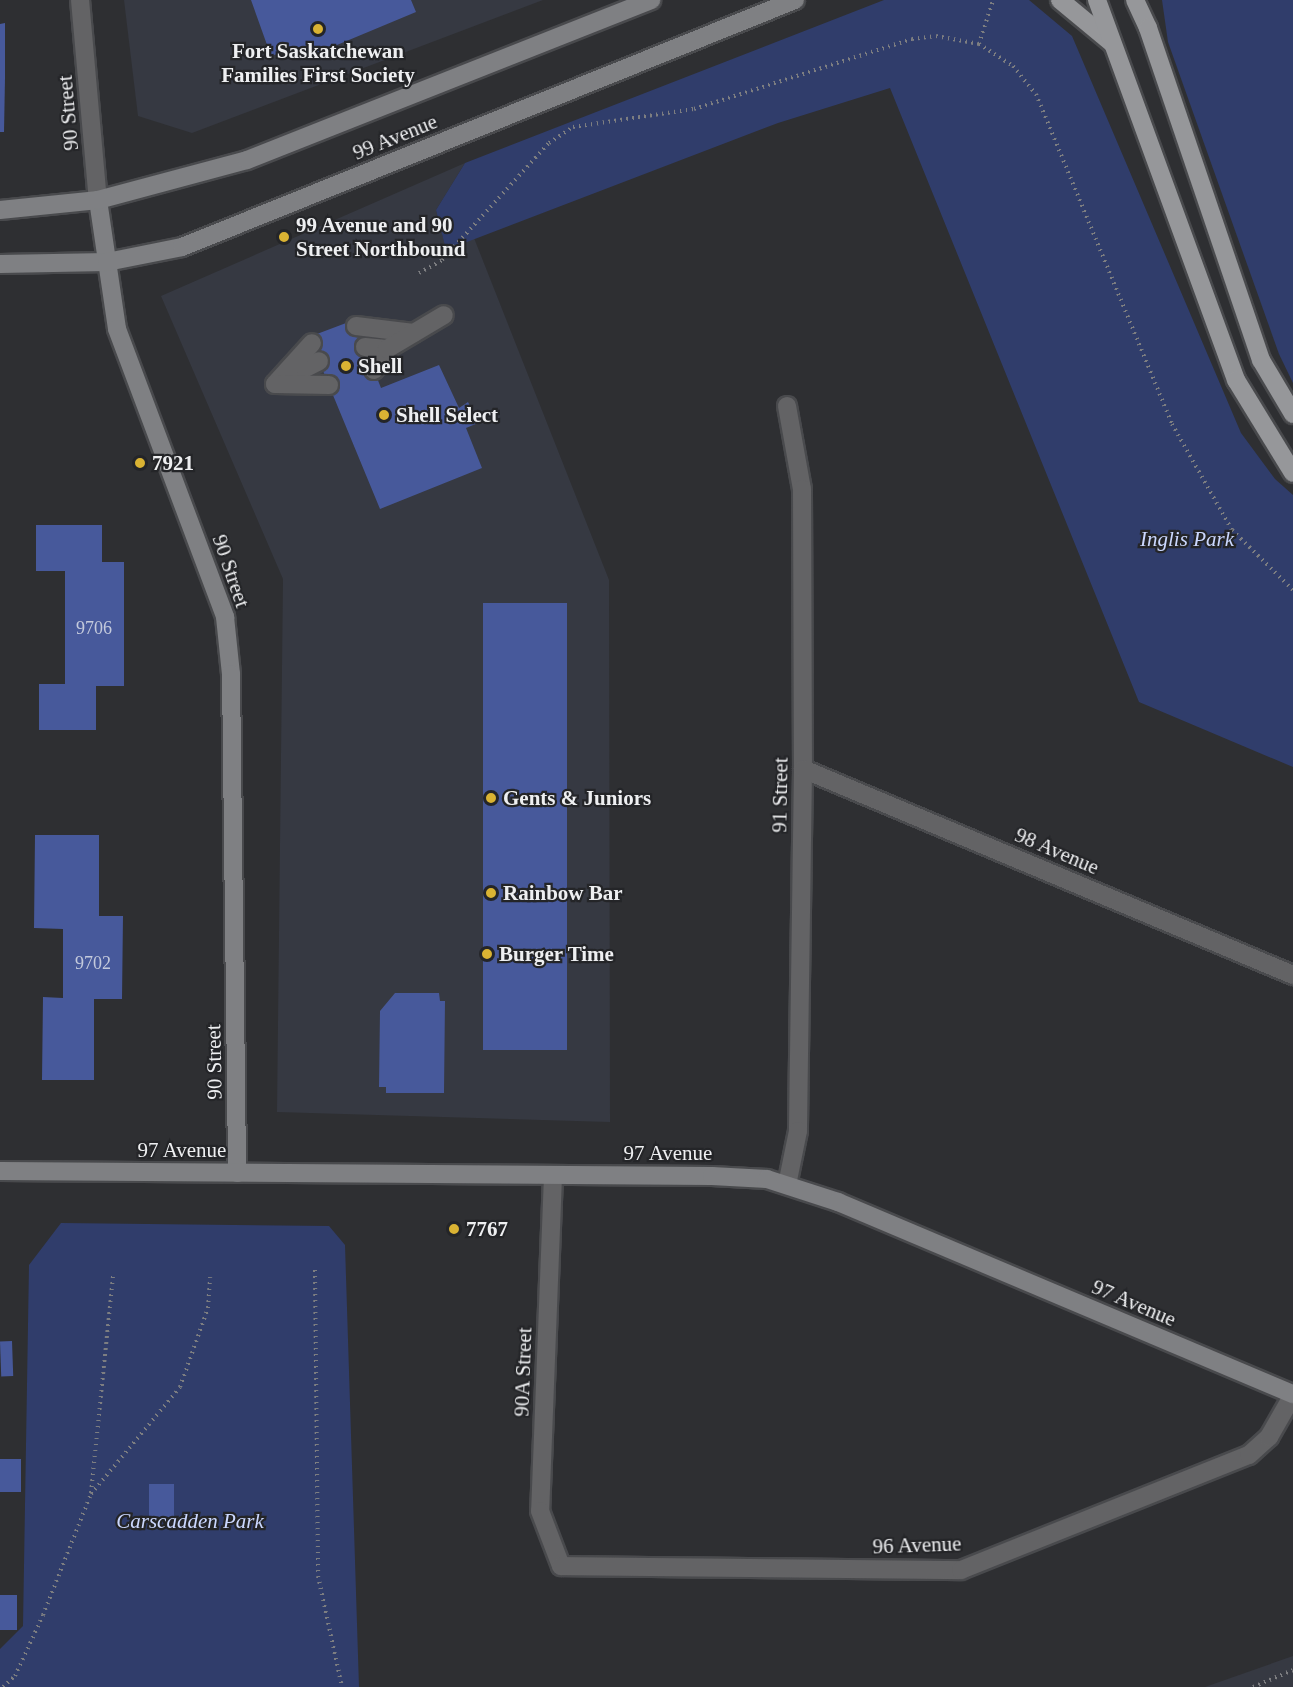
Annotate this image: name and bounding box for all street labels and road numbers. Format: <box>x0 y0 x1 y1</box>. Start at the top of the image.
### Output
street label: 90 Street <box>52 74 84 152</box>
street label: 99 Avenue <box>349 108 441 166</box>
street label: 90 Street <box>207 531 255 611</box>
street label: 91 Street <box>767 757 793 833</box>
street label: 98 Avenue <box>1011 822 1103 880</box>
street label: 90 Street <box>201 1024 227 1100</box>
street label: 97 Avenue <box>137 1137 227 1163</box>
street label: 97 Avenue <box>623 1140 713 1166</box>
street label: 97 Avenue <box>1088 1274 1180 1332</box>
street label: 90A Street <box>509 1326 537 1418</box>
street label: 96 Avenue <box>872 1531 962 1559</box>

